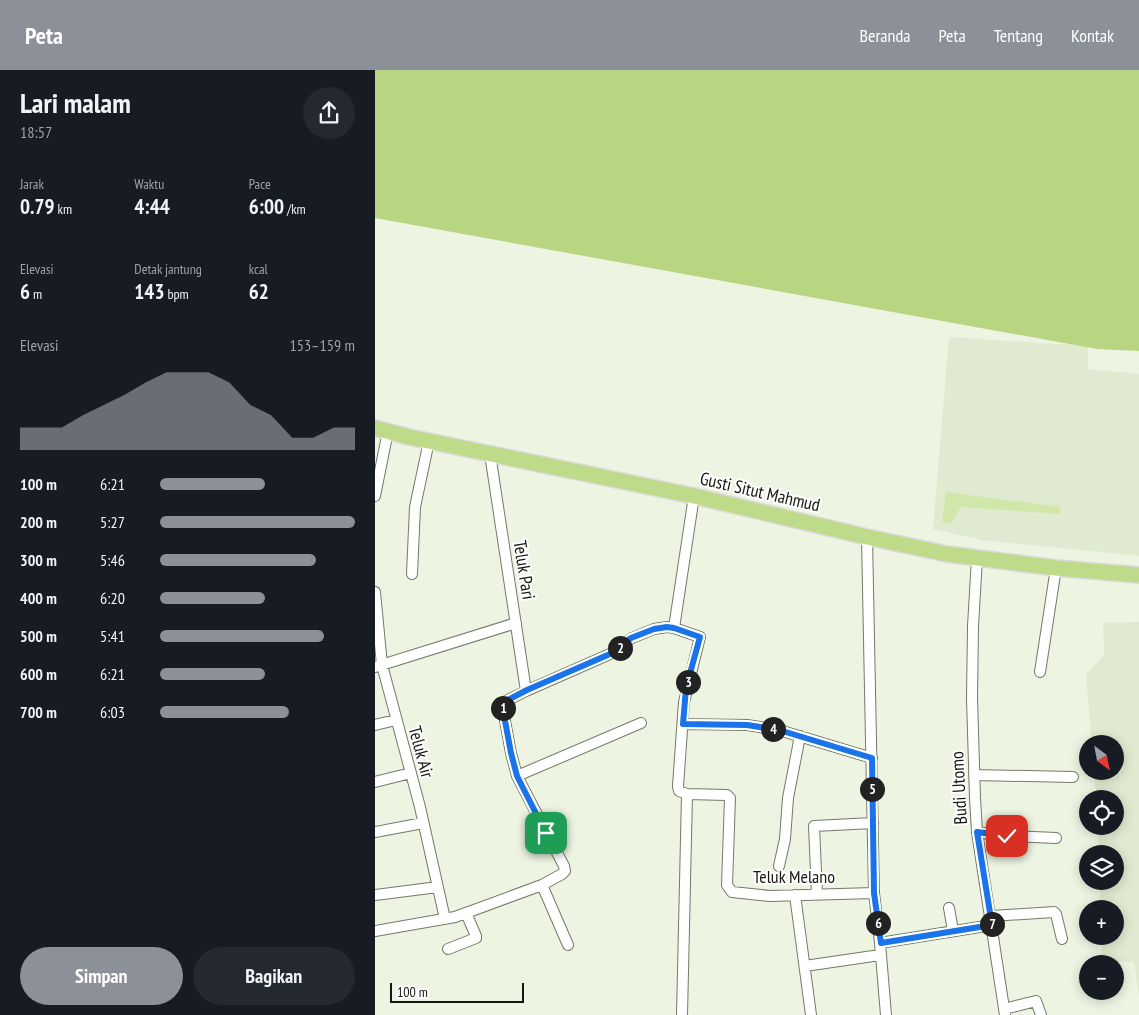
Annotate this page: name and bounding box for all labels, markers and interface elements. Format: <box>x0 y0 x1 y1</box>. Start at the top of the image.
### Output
text: Peta <box>25 20 63 51</box>
text: Beranda <box>860 24 910 47</box>
text: Peta <box>938 24 966 47</box>
text: Tentang <box>994 24 1043 47</box>
text: Kontak <box>1071 24 1114 47</box>
text: Lari malam <box>20 84 131 121</box>
button: share <box>303 87 355 139</box>
text: 18:57 <box>20 122 52 142</box>
text: Jarak <box>20 175 44 193</box>
text: Waktu <box>134 175 164 193</box>
text: Pace <box>249 175 271 193</box>
text: 0.79 <box>20 193 55 220</box>
text: 4:44 <box>134 193 170 220</box>
text: 6:00 <box>249 193 284 220</box>
text: km <box>55 200 72 218</box>
text: /km <box>284 200 306 218</box>
text: Elevasi <box>20 260 54 278</box>
text: Detak jantung <box>134 260 202 278</box>
text: kcal <box>249 260 268 278</box>
text: 6 <box>20 278 30 305</box>
text: 143 <box>134 278 164 305</box>
text: 62 <box>249 278 269 305</box>
text: m <box>30 285 42 303</box>
text: bpm <box>164 285 189 303</box>
text: Elevasi <box>20 335 58 355</box>
text: 153–159 m <box>290 335 355 355</box>
street label: Gusti Situt Mahmud <box>698 467 822 516</box>
text: 100 m <box>20 474 57 494</box>
text: 6:21 <box>100 474 125 494</box>
text: 200 m <box>20 512 57 532</box>
text: 5:27 <box>100 512 125 532</box>
street label: Teluk Pari <box>508 539 541 601</box>
text: 300 m <box>20 550 57 570</box>
text: 5:46 <box>100 550 125 570</box>
text: 400 m <box>20 588 57 608</box>
text: 6:20 <box>100 588 125 608</box>
text: 500 m <box>20 626 57 646</box>
text: 5:41 <box>100 626 125 646</box>
pin: 2 <box>607 636 633 660</box>
text: 2 <box>617 639 624 657</box>
text: 600 m <box>20 664 57 684</box>
text: 6:21 <box>100 664 125 684</box>
pin: 3 <box>675 670 701 694</box>
text: 3 <box>685 673 692 691</box>
pin: 1 <box>491 696 515 720</box>
text: 1 <box>500 699 507 717</box>
text: 700 m <box>20 702 57 722</box>
text: 6:03 <box>100 702 125 722</box>
pin: 4 <box>761 716 785 742</box>
text: 4 <box>770 720 777 738</box>
street label: Teluk Air <box>404 723 439 780</box>
north arrow <box>1079 735 1124 780</box>
map controls <box>1079 735 1124 1000</box>
street label: Budi Utomo <box>945 751 972 825</box>
pin: 5 <box>859 776 885 802</box>
text: 5 <box>869 780 876 798</box>
button: locate <box>1079 790 1124 835</box>
pin <box>525 812 567 854</box>
pin <box>986 815 1028 857</box>
icon: arrive <box>532 819 560 847</box>
icon: check <box>993 822 1021 850</box>
button: layers <box>1079 845 1124 890</box>
street label: Teluk Melano <box>753 865 835 888</box>
button: + <box>1079 900 1124 945</box>
pin: 6 <box>865 910 891 936</box>
pin: 7 <box>979 912 1005 936</box>
text: 6 <box>875 914 882 932</box>
text: 7 <box>989 915 996 933</box>
button: Simpan <box>20 947 183 1005</box>
button: Bagikan <box>193 947 355 1005</box>
button: − <box>1079 955 1124 1000</box>
scale bar <box>390 980 524 1003</box>
text: 100 m <box>397 983 428 1001</box>

